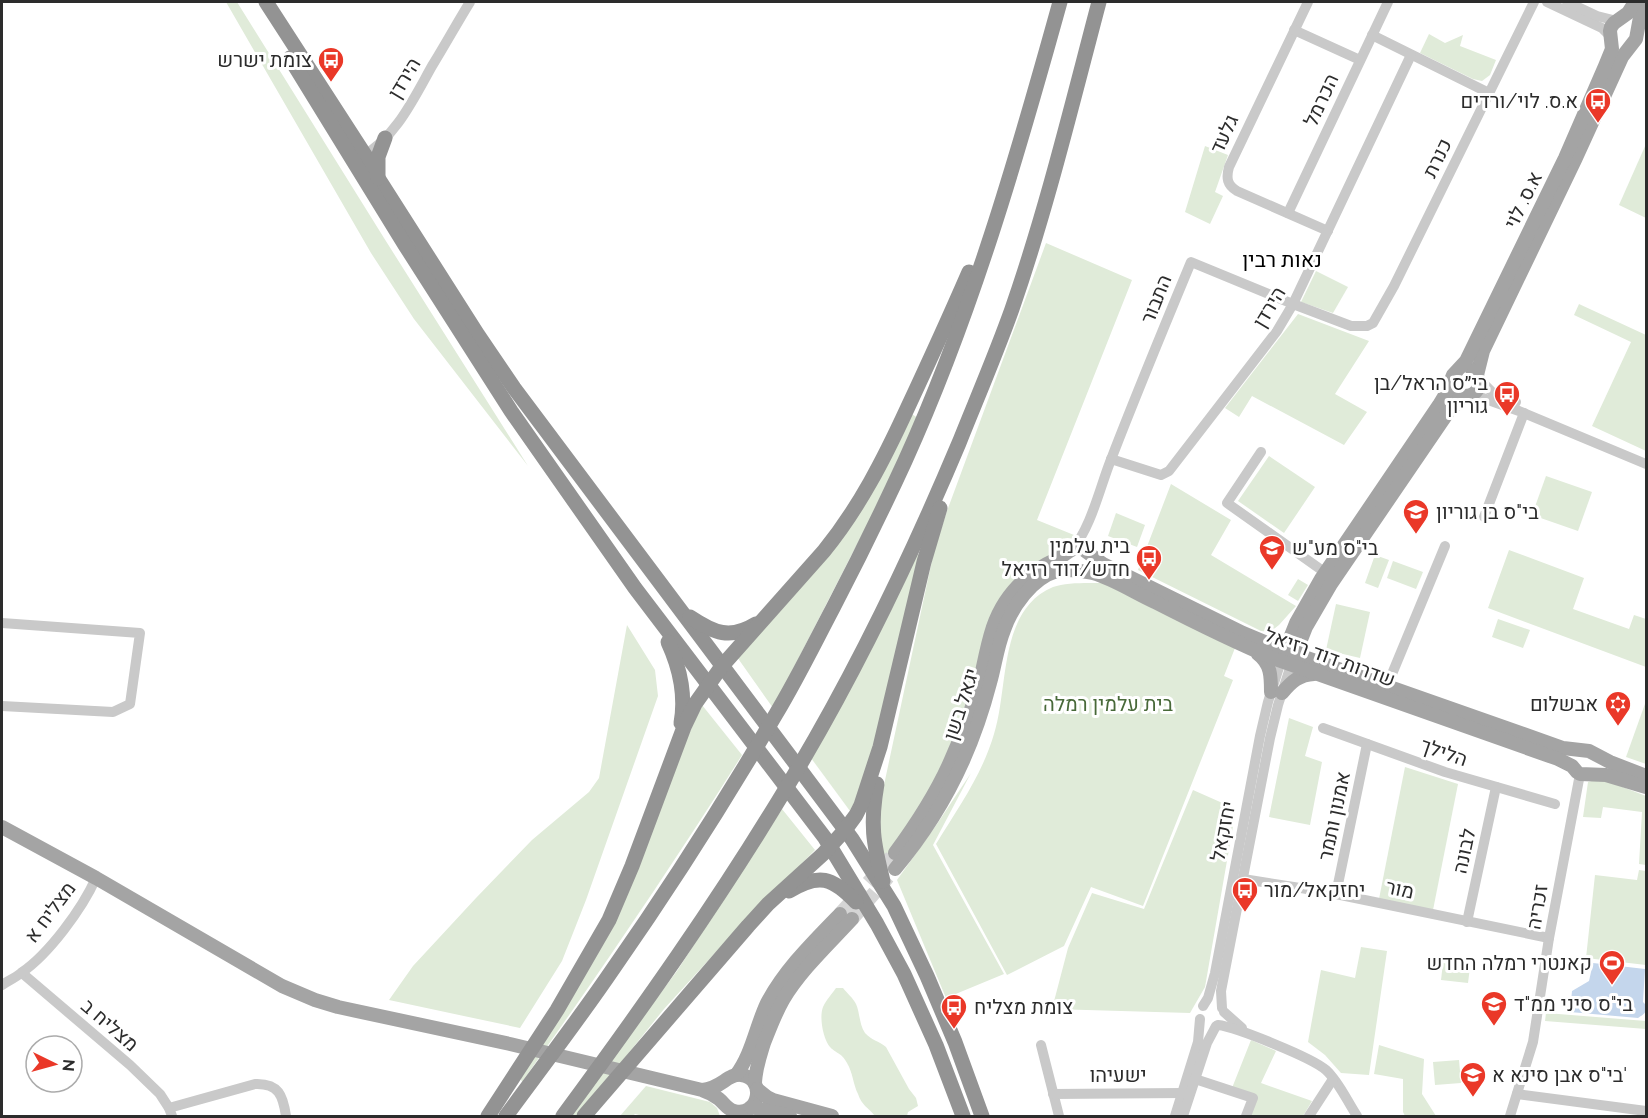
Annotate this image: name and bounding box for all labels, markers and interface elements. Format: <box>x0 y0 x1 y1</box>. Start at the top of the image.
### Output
bus stop icon: צומת ישרש <box>316 45 346 83</box>
place label: צומת ישרש <box>217 48 312 72</box>
street label: הירדן <box>382 53 426 103</box>
street label: הכרמל <box>1298 70 1344 130</box>
bus stop icon: א.ס. לוי/ורדים <box>1583 86 1613 124</box>
place label: א.ס. לוי/ורדים <box>1461 89 1578 113</box>
street label: גלעד <box>1205 111 1243 157</box>
street label: כנרת <box>1417 135 1457 181</box>
street label: א.ס. לוי <box>1499 168 1547 232</box>
district label: נאות רבין <box>1242 247 1322 272</box>
street label: התבור <box>1135 271 1177 327</box>
street label: הירדן <box>1247 282 1291 332</box>
place label: בי״ס הראל/בן גוריון <box>1374 371 1488 418</box>
bus stop icon: בי״ס הראל/בן גוריון <box>1492 379 1522 417</box>
school or university icon: בי"ס בן גוריון <box>1401 497 1431 535</box>
place label: בי"ס בן גוריון <box>1436 500 1539 524</box>
school or university icon: בי"ס מע"ש <box>1257 533 1287 571</box>
place label: בית עלמין חדש/דוד רזיאל <box>1002 534 1130 581</box>
place label: בי"ס מע"ש <box>1292 536 1379 560</box>
bus stop icon: בית עלמין חדש/דוד רזיאל <box>1134 543 1164 581</box>
street label: שדרות דוד רזיאל <box>1261 622 1399 692</box>
street label: יגאל בשן <box>938 665 984 743</box>
synagogue icon: אבשלום <box>1603 689 1633 727</box>
park label: בית עלמין רמלה <box>1043 692 1174 716</box>
place label: אבשלום <box>1530 692 1598 716</box>
street label: הלילך <box>1417 733 1471 771</box>
street label: אמנון ותמר <box>1313 769 1355 863</box>
street label: יחזקאל <box>1205 799 1241 863</box>
street label: לבונה <box>1448 826 1480 876</box>
street label: מור <box>1384 874 1416 904</box>
bus stop icon: יחזקאל/מור <box>1230 875 1260 913</box>
street label: מצליח א <box>19 877 81 947</box>
place label: יחזקאל/מור <box>1264 878 1365 902</box>
street label: זכריה <box>1521 883 1553 931</box>
sports icon: קאנטרי רמלה החדש <box>1597 948 1627 986</box>
place label: קאנטרי רמלה החדש <box>1426 951 1592 975</box>
school or university icon: בי"ס סיני ממ"ד <box>1479 989 1509 1027</box>
bus stop icon: צומת מצליח <box>939 992 969 1030</box>
place label: בי"ס סיני ממ"ד <box>1514 992 1634 1016</box>
street label: מצליח ב <box>77 994 143 1056</box>
place label: צומת מצליח <box>974 995 1073 1019</box>
north arrow <box>24 1034 84 1094</box>
text: N <box>58 1058 78 1072</box>
school or university icon: בי"ס אבן סינא א' <box>1458 1060 1488 1098</box>
street label: ישעיהו <box>1089 1063 1147 1087</box>
place label: בי"ס אבן סינא א' <box>1492 1063 1627 1087</box>

